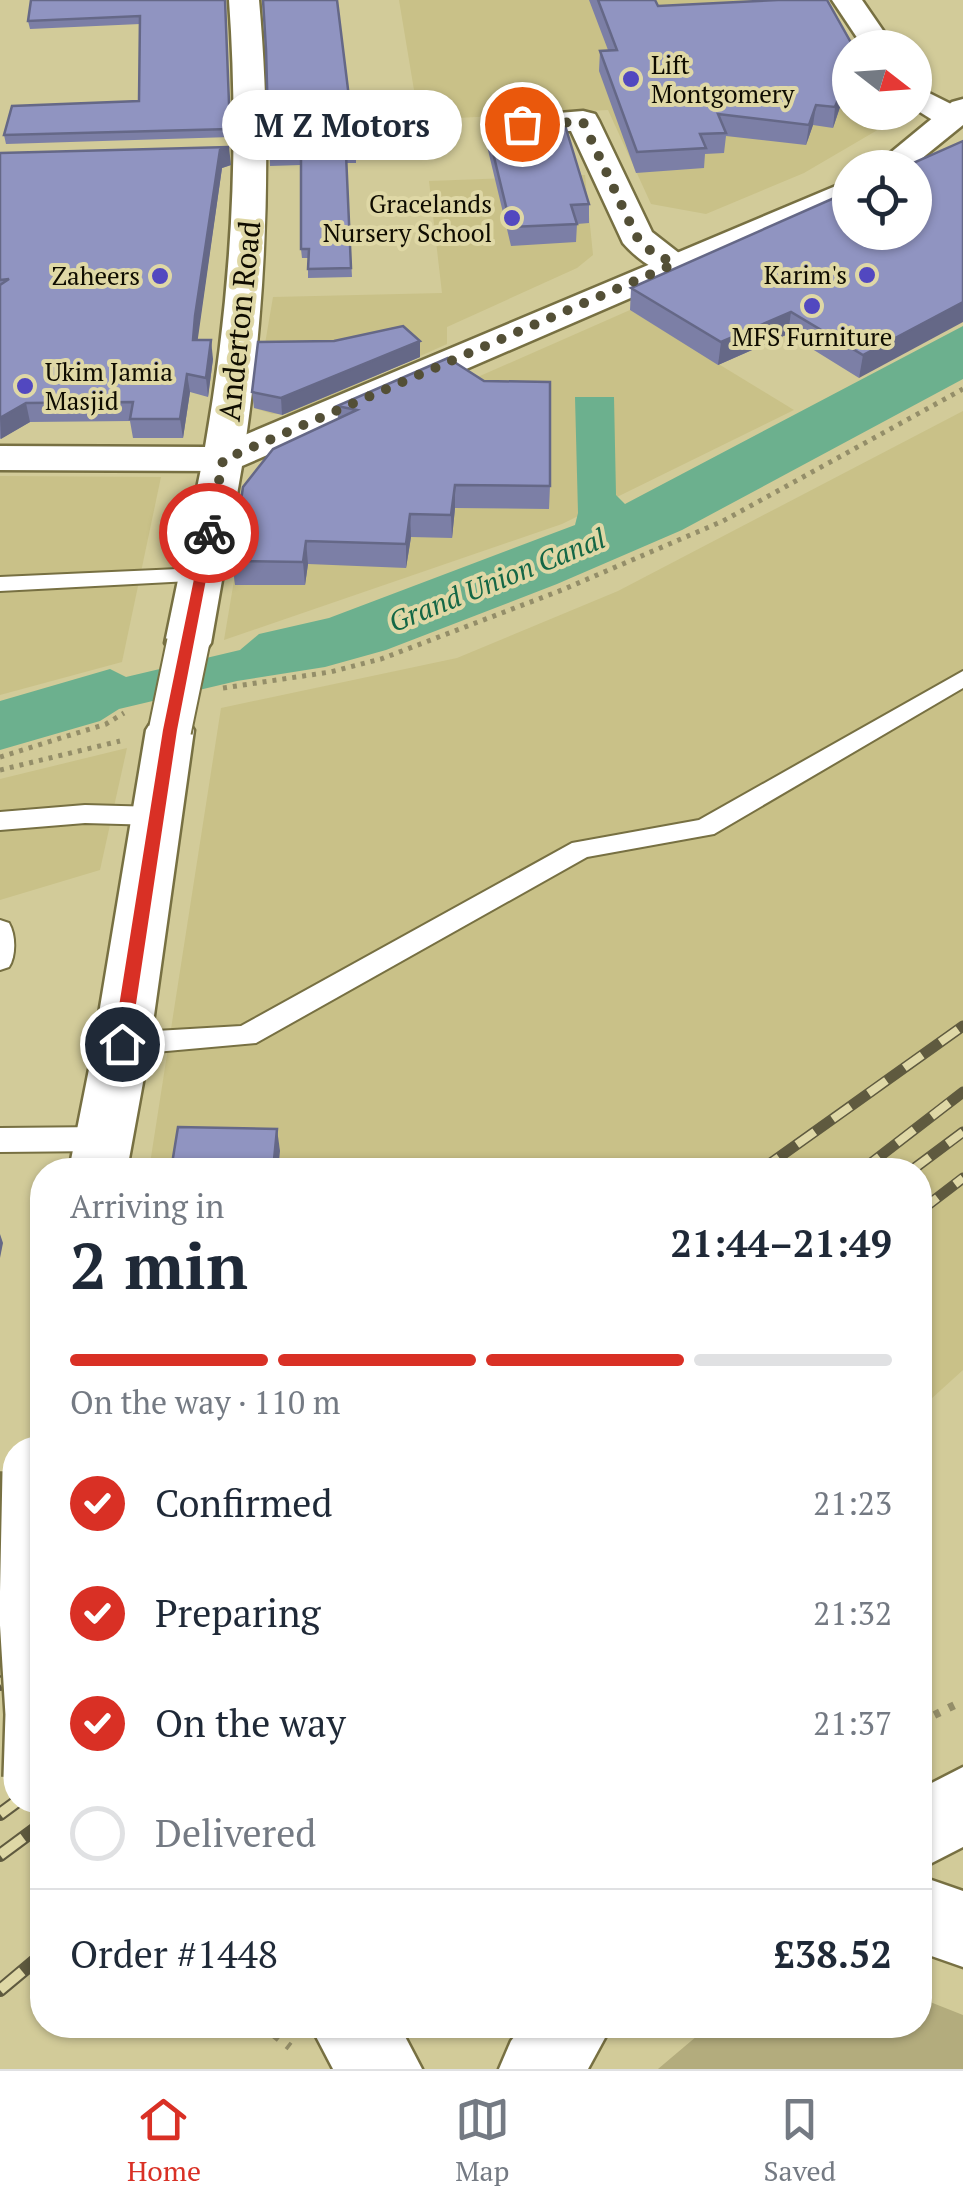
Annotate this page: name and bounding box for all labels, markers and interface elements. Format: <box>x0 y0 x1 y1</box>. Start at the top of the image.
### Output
north arrow <box>832 30 932 130</box>
map controls <box>832 30 932 250</box>
place label: Lift Montgomery <box>651 48 795 110</box>
marker: Lift Montgomery <box>620 68 642 90</box>
pin <box>480 82 565 167</box>
callout: M Z Motors <box>222 89 462 159</box>
icon: bag <box>495 97 550 152</box>
text: M Z Motors <box>254 104 430 146</box>
button: locate <box>832 150 932 250</box>
place label: Gracelands Nursery School <box>323 187 492 249</box>
marker: Gracelands Nursery School <box>501 207 523 229</box>
street label: Anderton Road <box>209 219 269 423</box>
place label: Karim's <box>764 258 847 291</box>
place label: Zaheers <box>52 259 140 292</box>
marker: Karim's <box>856 264 878 286</box>
marker: Zaheers <box>149 265 171 287</box>
marker: MFS Furniture <box>801 295 823 317</box>
place label: MFS Furniture <box>732 320 892 353</box>
place label: Ukim Jamia Masjid <box>45 355 173 417</box>
marker: Ukim Jamia Masjid <box>14 375 36 397</box>
courier <box>159 483 259 583</box>
icon: bike <box>182 506 237 561</box>
water label: Grand Union Canal <box>383 519 611 640</box>
pin <box>80 1002 165 1087</box>
icon: home <box>95 1017 150 1072</box>
text: Arriving in <box>70 1185 224 1227</box>
text: 21:44–21:49 <box>670 1218 892 1268</box>
text: 2 min <box>70 1221 248 1308</box>
text: On the way · 110 m <box>70 1381 340 1423</box>
icon: check <box>70 1476 125 1531</box>
text: Confirmed <box>155 1478 333 1528</box>
text: 21:23 <box>813 1482 892 1524</box>
icon: check <box>70 1586 125 1641</box>
text: Preparing <box>155 1588 321 1638</box>
text: 21:32 <box>813 1592 892 1634</box>
icon: check <box>70 1696 125 1751</box>
text: On the way <box>155 1698 346 1748</box>
text: 21:37 <box>813 1702 892 1744</box>
text: Delivered <box>155 1808 316 1858</box>
text: Order #1448 <box>70 1929 278 1979</box>
text: £38.52 <box>773 1929 892 1979</box>
tab: Home <box>127 2092 201 2189</box>
tab: Map <box>455 2092 510 2189</box>
tab: Saved <box>764 2092 836 2189</box>

